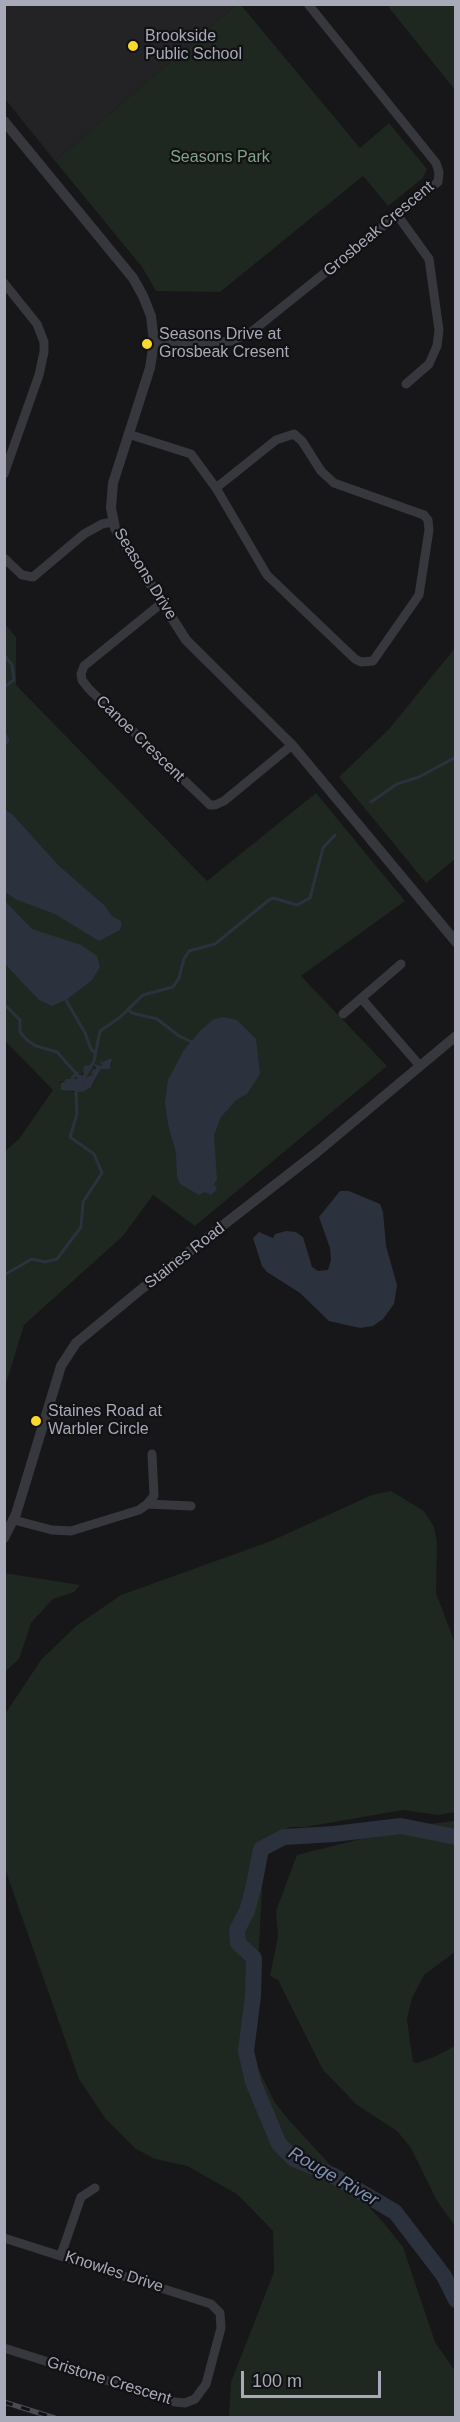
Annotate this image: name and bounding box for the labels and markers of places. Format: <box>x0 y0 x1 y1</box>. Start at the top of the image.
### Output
place label: Brookside Public School <box>145 27 242 65</box>
marker: Brookside Public School <box>126 39 140 53</box>
place label: Seasons Drive at Grosbeak Cresent <box>159 325 289 363</box>
marker: Seasons Drive at Grosbeak Cresent <box>140 337 154 351</box>
place label: Staines Road at Warbler Circle <box>48 1402 162 1440</box>
marker: Staines Road at Warbler Circle <box>29 1414 43 1428</box>

